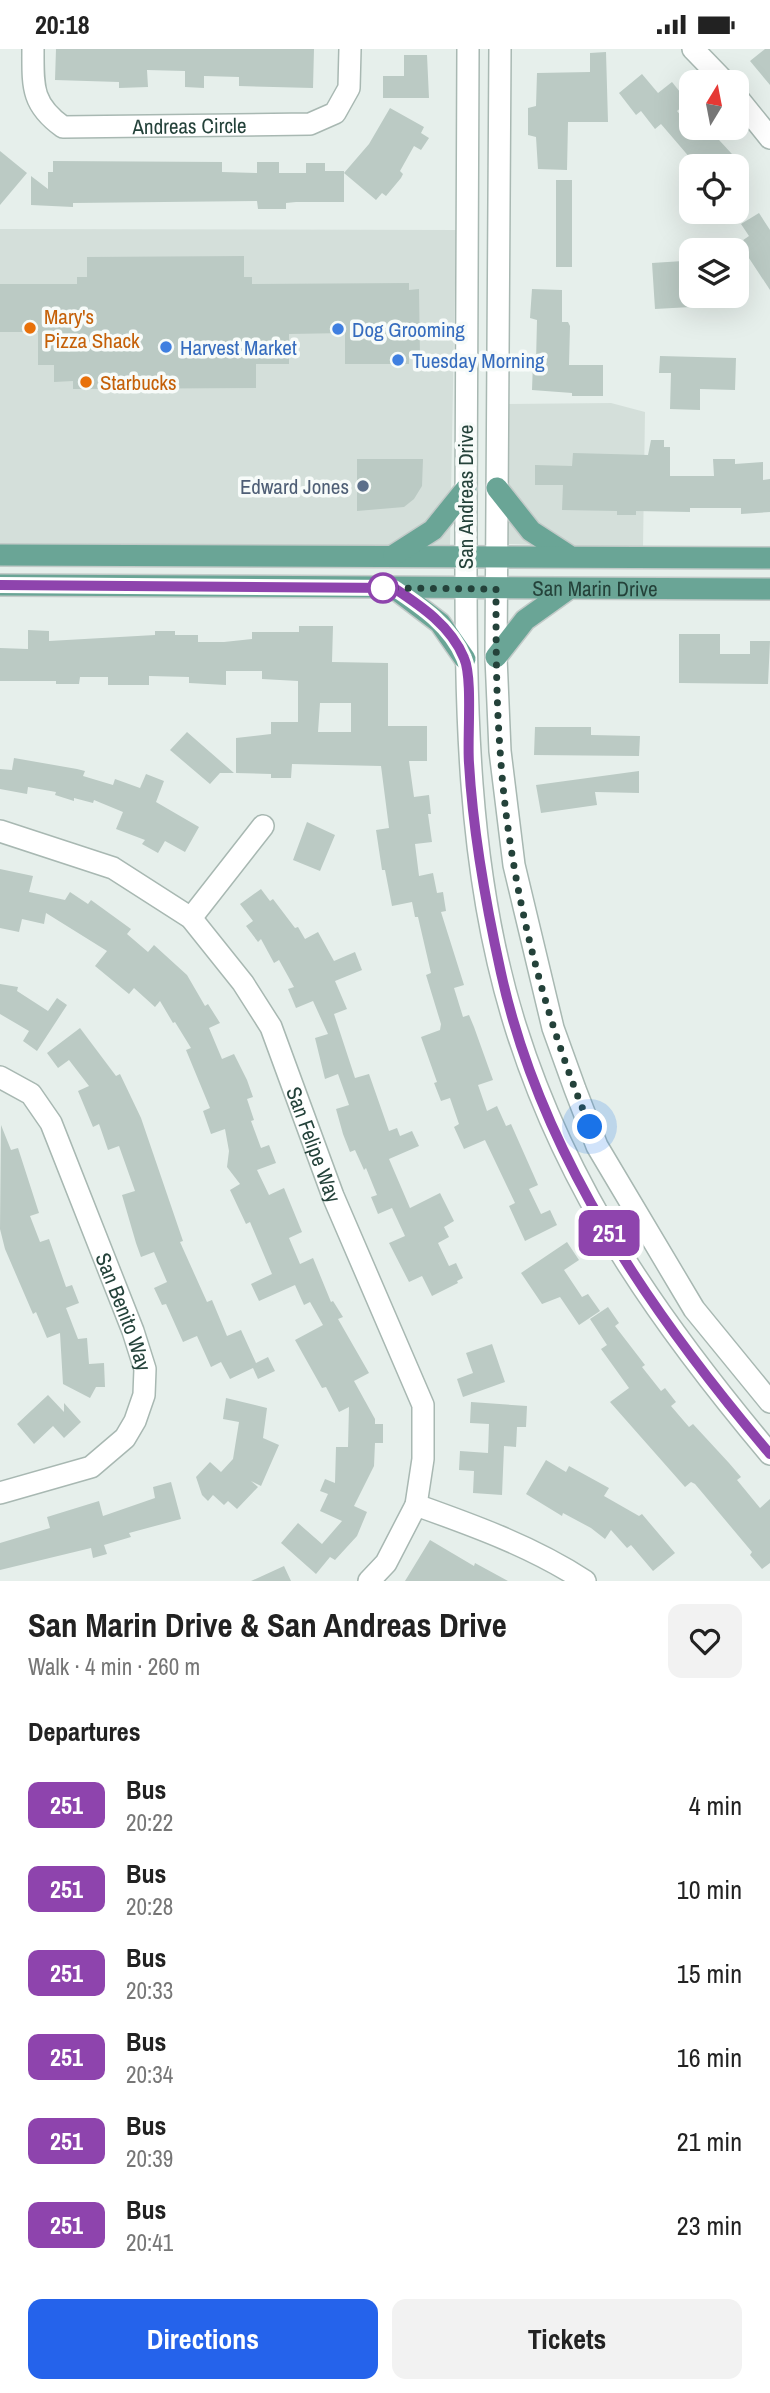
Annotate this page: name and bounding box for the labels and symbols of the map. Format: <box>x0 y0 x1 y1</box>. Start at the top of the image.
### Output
north arrow <box>679 70 749 140</box>
street label: Andreas Circle <box>131 110 247 141</box>
place label: Mary's Pizza Shack <box>44 302 140 355</box>
place label: Dog Grooming <box>352 315 465 344</box>
marker: Mary's Pizza Shack <box>22 320 38 336</box>
marker: Dog Grooming <box>330 321 346 337</box>
place label: Harvest Market <box>180 333 297 362</box>
marker: Harvest Market <box>158 339 174 355</box>
place label: Tuesday Morning <box>412 346 545 375</box>
marker: Tuesday Morning <box>390 352 406 368</box>
place label: Starbucks <box>100 368 177 397</box>
marker: Starbucks <box>78 374 94 390</box>
street label: San Andreas Drive <box>451 425 480 569</box>
place label: Edward Jones <box>240 472 349 501</box>
marker: Edward Jones <box>355 478 371 494</box>
unlabelled marker <box>368 573 398 603</box>
street label: San Marin Drive <box>532 573 658 603</box>
street label: San Felipe Way <box>280 1083 349 1207</box>
your location <box>572 1109 607 1144</box>
line badge: 251 <box>569 1210 649 1256</box>
street label: San Benito Way <box>89 1248 159 1375</box>

